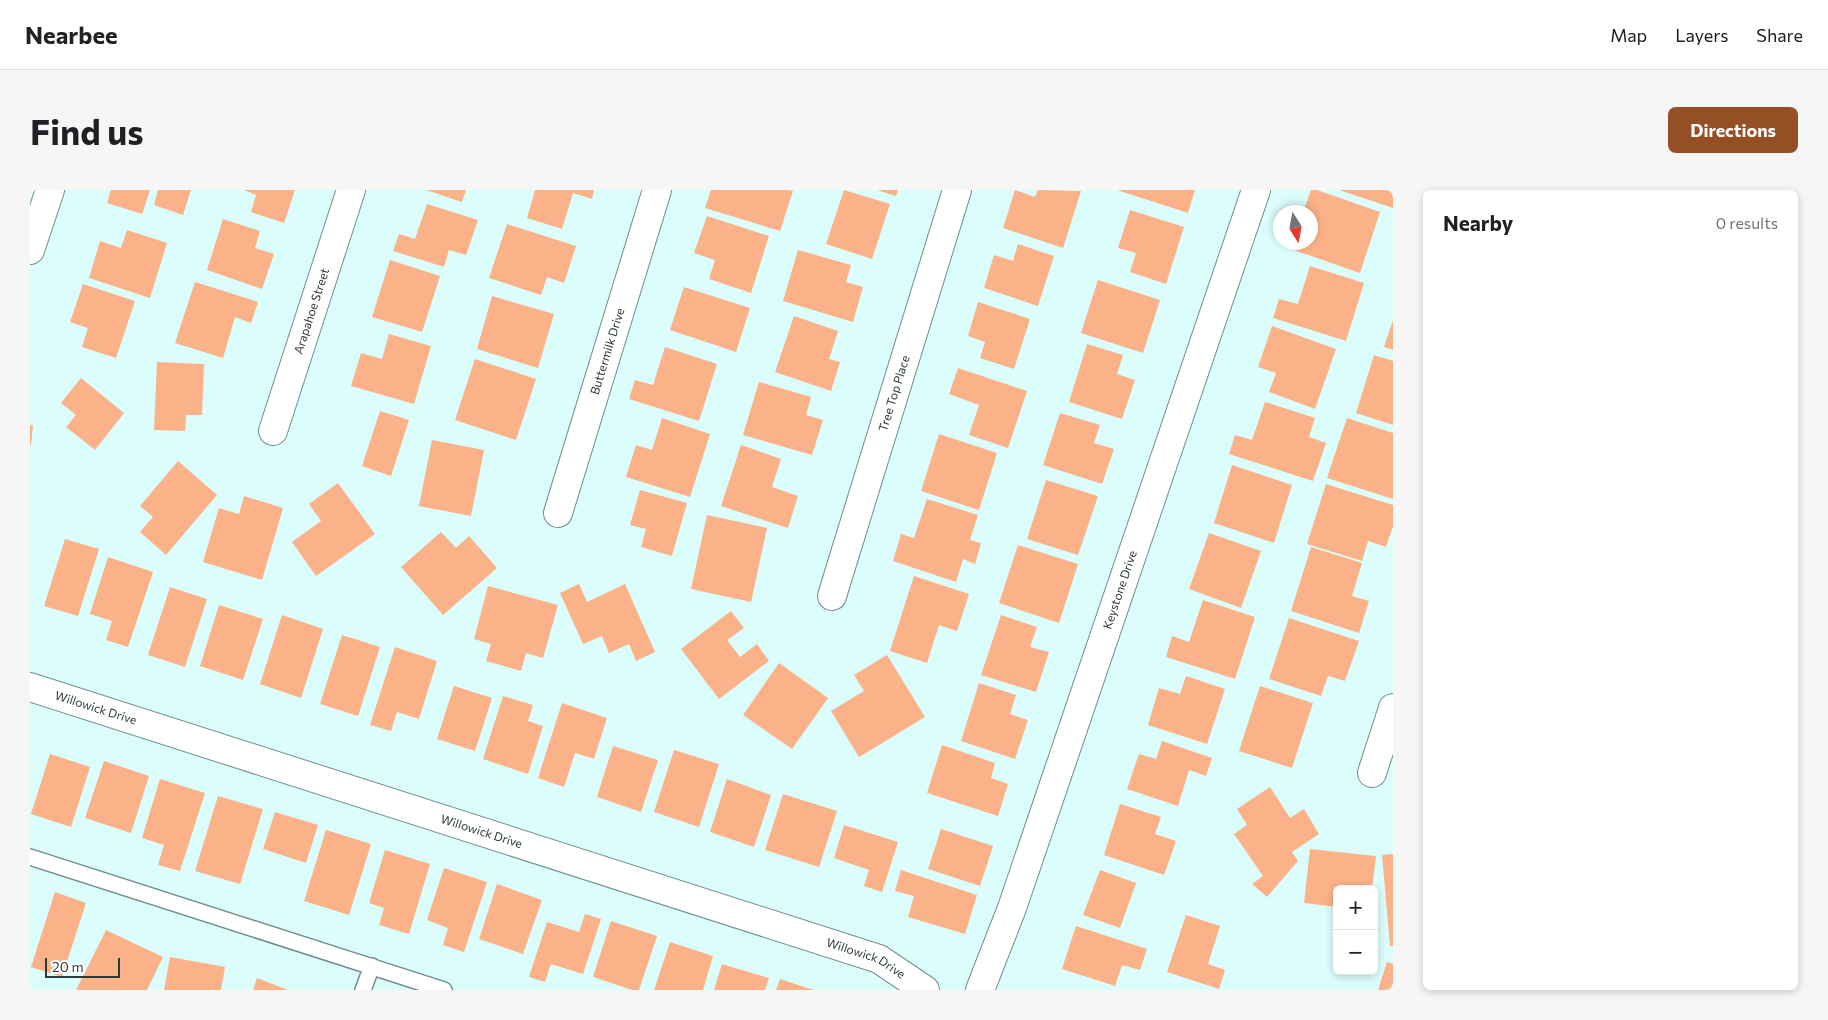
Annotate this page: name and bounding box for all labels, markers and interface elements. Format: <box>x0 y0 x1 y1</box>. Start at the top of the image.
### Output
text: Nearbee <box>25 20 118 49</box>
text: Map <box>1610 24 1647 46</box>
text: Layers <box>1675 24 1728 46</box>
text: Share <box>1756 24 1803 46</box>
button: Directions <box>1668 107 1798 153</box>
text: Find us <box>30 109 144 152</box>
north arrow <box>1273 205 1318 250</box>
text: Nearby <box>1443 210 1513 235</box>
text: 0 results <box>1716 213 1778 232</box>
street label: Arapahoe Street <box>290 266 331 355</box>
street label: Buttermilk Drive <box>587 306 626 396</box>
street label: Tree Top Place <box>875 353 912 433</box>
street label: Keystone Drive <box>1099 548 1139 631</box>
street label: Willowick Drive <box>53 687 139 727</box>
street label: Willowick Drive <box>439 811 524 850</box>
map controls <box>1333 885 1378 975</box>
button: + <box>1333 885 1378 930</box>
button: − <box>1333 930 1378 975</box>
street label: Willowick Drive <box>825 935 908 981</box>
scale bar <box>45 955 120 978</box>
text: 20 m <box>52 958 84 975</box>

